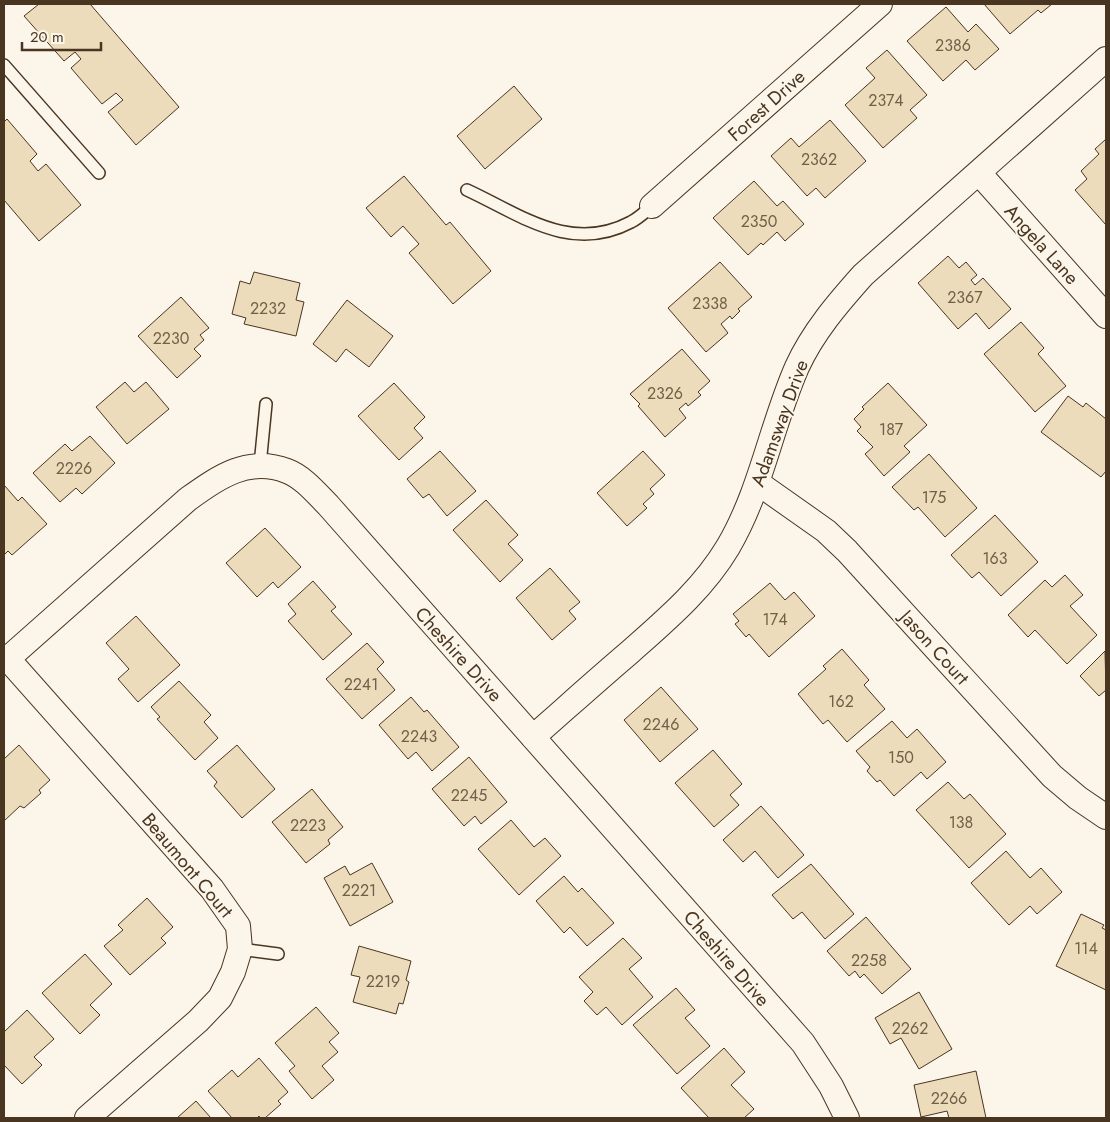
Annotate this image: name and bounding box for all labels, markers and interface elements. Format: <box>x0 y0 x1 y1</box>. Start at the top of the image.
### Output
scale bar <box>22 20 101 52</box>
text: 20 m <box>30 26 64 48</box>
house number: 2386 <box>935 34 971 57</box>
street label: Forest Drive <box>722 63 811 147</box>
house number: 2374 <box>868 89 904 112</box>
house number: 2362 <box>801 148 837 171</box>
street label: Angela Lane <box>998 198 1085 291</box>
house number: 2350 <box>741 210 777 233</box>
house number: 2367 <box>947 286 983 309</box>
house number: 2338 <box>692 292 728 315</box>
house number: 2232 <box>250 297 286 320</box>
house number: 2230 <box>153 327 189 350</box>
street label: Adamsway Drive <box>744 356 815 490</box>
house number: 2326 <box>647 382 683 405</box>
house number: 187 <box>879 418 904 441</box>
house number: 2226 <box>56 457 92 480</box>
house number: 175 <box>922 486 946 509</box>
house number: 163 <box>982 547 1008 570</box>
street label: Cheshire Drive <box>409 601 509 708</box>
street label: Jason Court <box>892 602 976 691</box>
house number: 174 <box>763 608 787 631</box>
house number: 2241 <box>344 673 378 696</box>
house number: 162 <box>828 690 854 713</box>
house number: 2246 <box>643 713 679 736</box>
house number: 2243 <box>401 725 437 748</box>
house number: 150 <box>888 746 914 769</box>
house number: 2245 <box>451 784 487 807</box>
street label: Beaumont Court <box>136 807 240 924</box>
house number: 138 <box>949 811 973 834</box>
house number: 2223 <box>290 814 326 837</box>
house number: 2221 <box>342 879 376 902</box>
street label: Cheshire Drive <box>677 904 776 1012</box>
house number: 114 <box>1074 937 1098 960</box>
house number: 2258 <box>851 949 887 972</box>
house number: 2219 <box>366 970 400 993</box>
house number: 2262 <box>892 1017 928 1040</box>
house number: 2266 <box>931 1087 967 1110</box>

